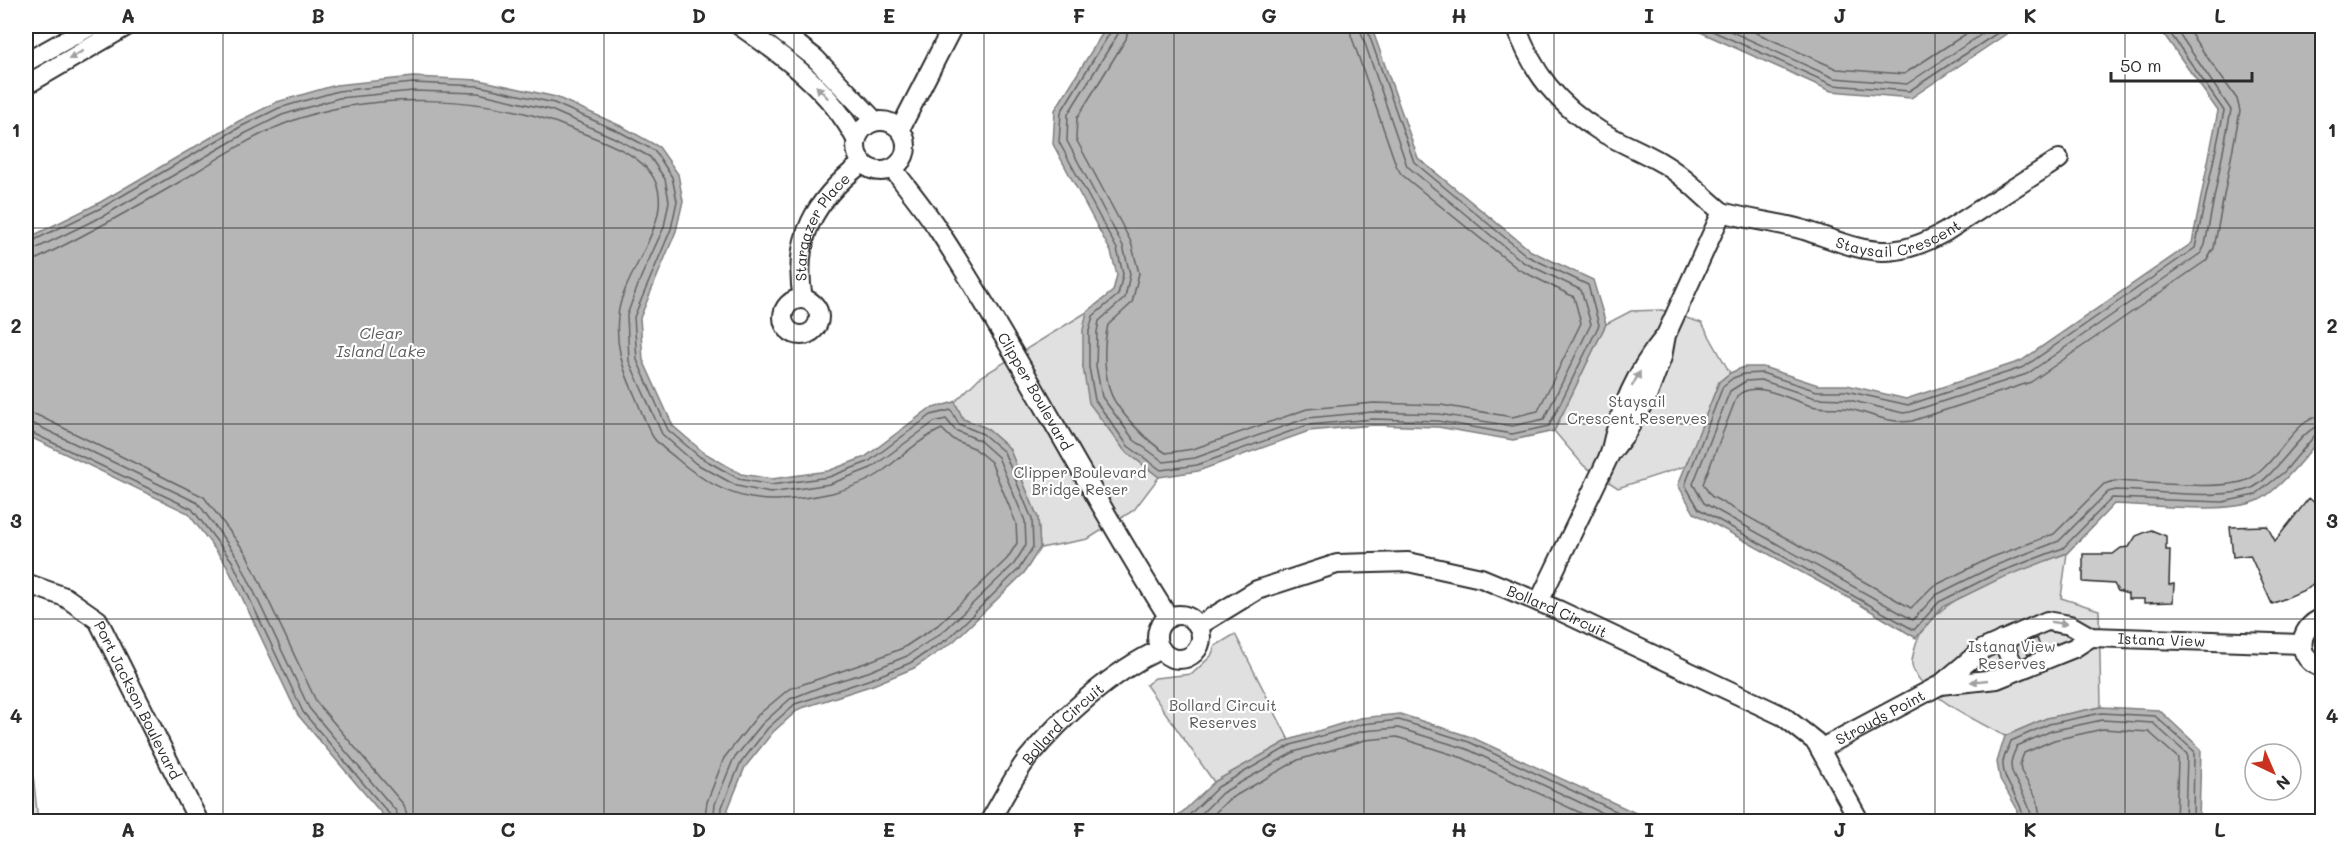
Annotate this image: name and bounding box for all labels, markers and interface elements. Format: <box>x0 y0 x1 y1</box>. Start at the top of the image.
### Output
text: A <box>121 2 135 28</box>
text: B <box>311 2 325 28</box>
text: C <box>501 2 516 28</box>
text: D <box>692 2 706 28</box>
text: E <box>883 2 895 28</box>
text: F <box>1073 2 1086 28</box>
text: G <box>1261 2 1277 28</box>
text: H <box>1451 2 1467 28</box>
text: I <box>1644 2 1654 28</box>
text: J <box>1833 2 1847 28</box>
text: K <box>2023 2 2037 28</box>
text: L <box>2214 2 2226 28</box>
scale bar <box>2111 45 2252 83</box>
one-way arrow <box>68 50 84 61</box>
text: 50 m <box>2120 53 2162 77</box>
one-way arrow <box>816 85 830 99</box>
text: 1 <box>12 116 20 142</box>
text: 1 <box>2328 116 2336 142</box>
street label: Stargazer Place <box>790 168 854 282</box>
street label: Staysail Crescent <box>1833 215 1964 261</box>
text: 2 <box>10 312 22 338</box>
text: 2 <box>2326 312 2338 338</box>
water label: Clear Island Lake <box>336 322 426 361</box>
street label: Clipper Boulevard <box>993 328 1077 454</box>
one-way arrow <box>1630 371 1640 388</box>
park label: Staysail Crescent Reserves <box>1567 391 1707 428</box>
park label: Clipper Boulevard Bridge Reser <box>1014 462 1146 499</box>
text: 3 <box>10 507 22 533</box>
text: 3 <box>2326 507 2338 533</box>
street label: Bollard Circuit <box>1504 580 1611 642</box>
street label: Port Jackson Boulevard <box>90 617 186 782</box>
one-way arrow <box>2049 619 2068 628</box>
street label: Istana View <box>2117 628 2206 651</box>
park label: Istana View Reserves <box>1968 636 2056 673</box>
one-way arrow <box>1970 676 1989 686</box>
street label: Bollard Circuit <box>1017 678 1108 768</box>
street label: Strouds Point <box>1832 685 1928 749</box>
park label: Bollard Circuit Reserves <box>1169 695 1277 732</box>
text: 4 <box>10 702 23 728</box>
text: 4 <box>2326 702 2339 728</box>
north arrow <box>2243 742 2303 802</box>
text: N <box>2272 771 2295 795</box>
text: A <box>121 816 135 842</box>
text: B <box>311 816 325 842</box>
text: C <box>501 816 516 842</box>
text: D <box>692 816 706 842</box>
text: E <box>883 816 895 842</box>
text: F <box>1073 816 1086 842</box>
text: G <box>1261 816 1277 842</box>
text: H <box>1451 816 1467 842</box>
text: I <box>1644 816 1654 842</box>
text: J <box>1833 816 1847 842</box>
text: K <box>2023 816 2037 842</box>
text: L <box>2214 816 2226 842</box>

